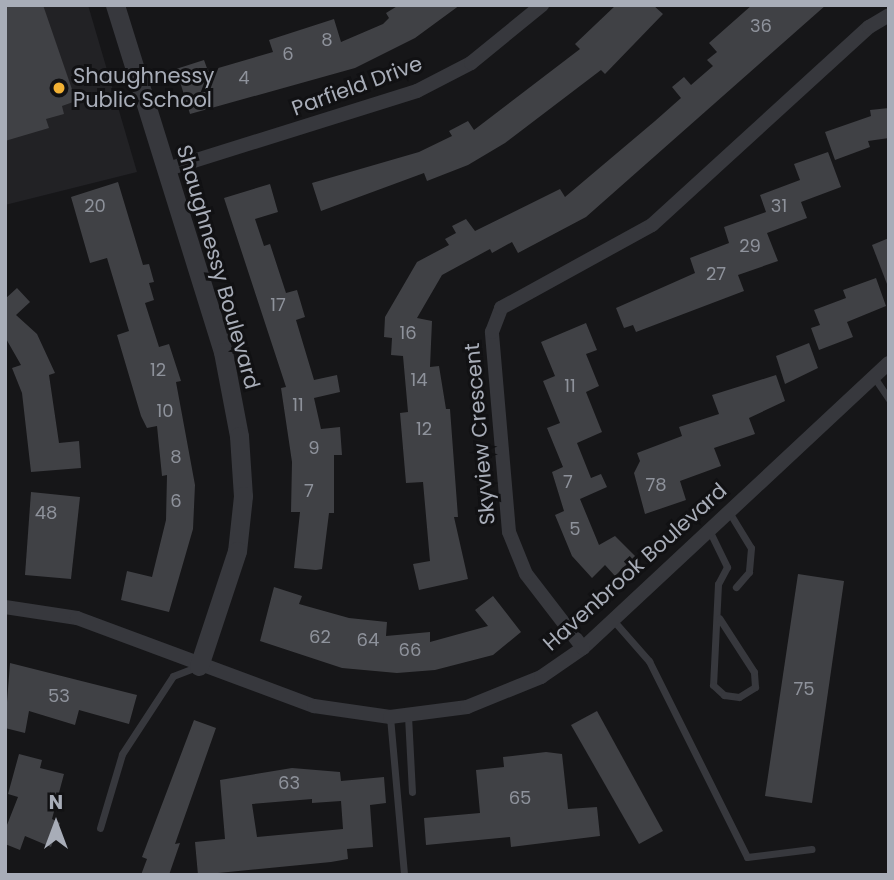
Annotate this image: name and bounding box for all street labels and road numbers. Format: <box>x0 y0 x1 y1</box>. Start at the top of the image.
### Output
street label: Parfield Drive <box>288 51 426 121</box>
street label: Shaughnessy Boulevard <box>171 142 265 392</box>
street label: Skyview Crescent <box>459 342 501 526</box>
street label: Havenbrook Boulevard <box>538 478 732 656</box>

